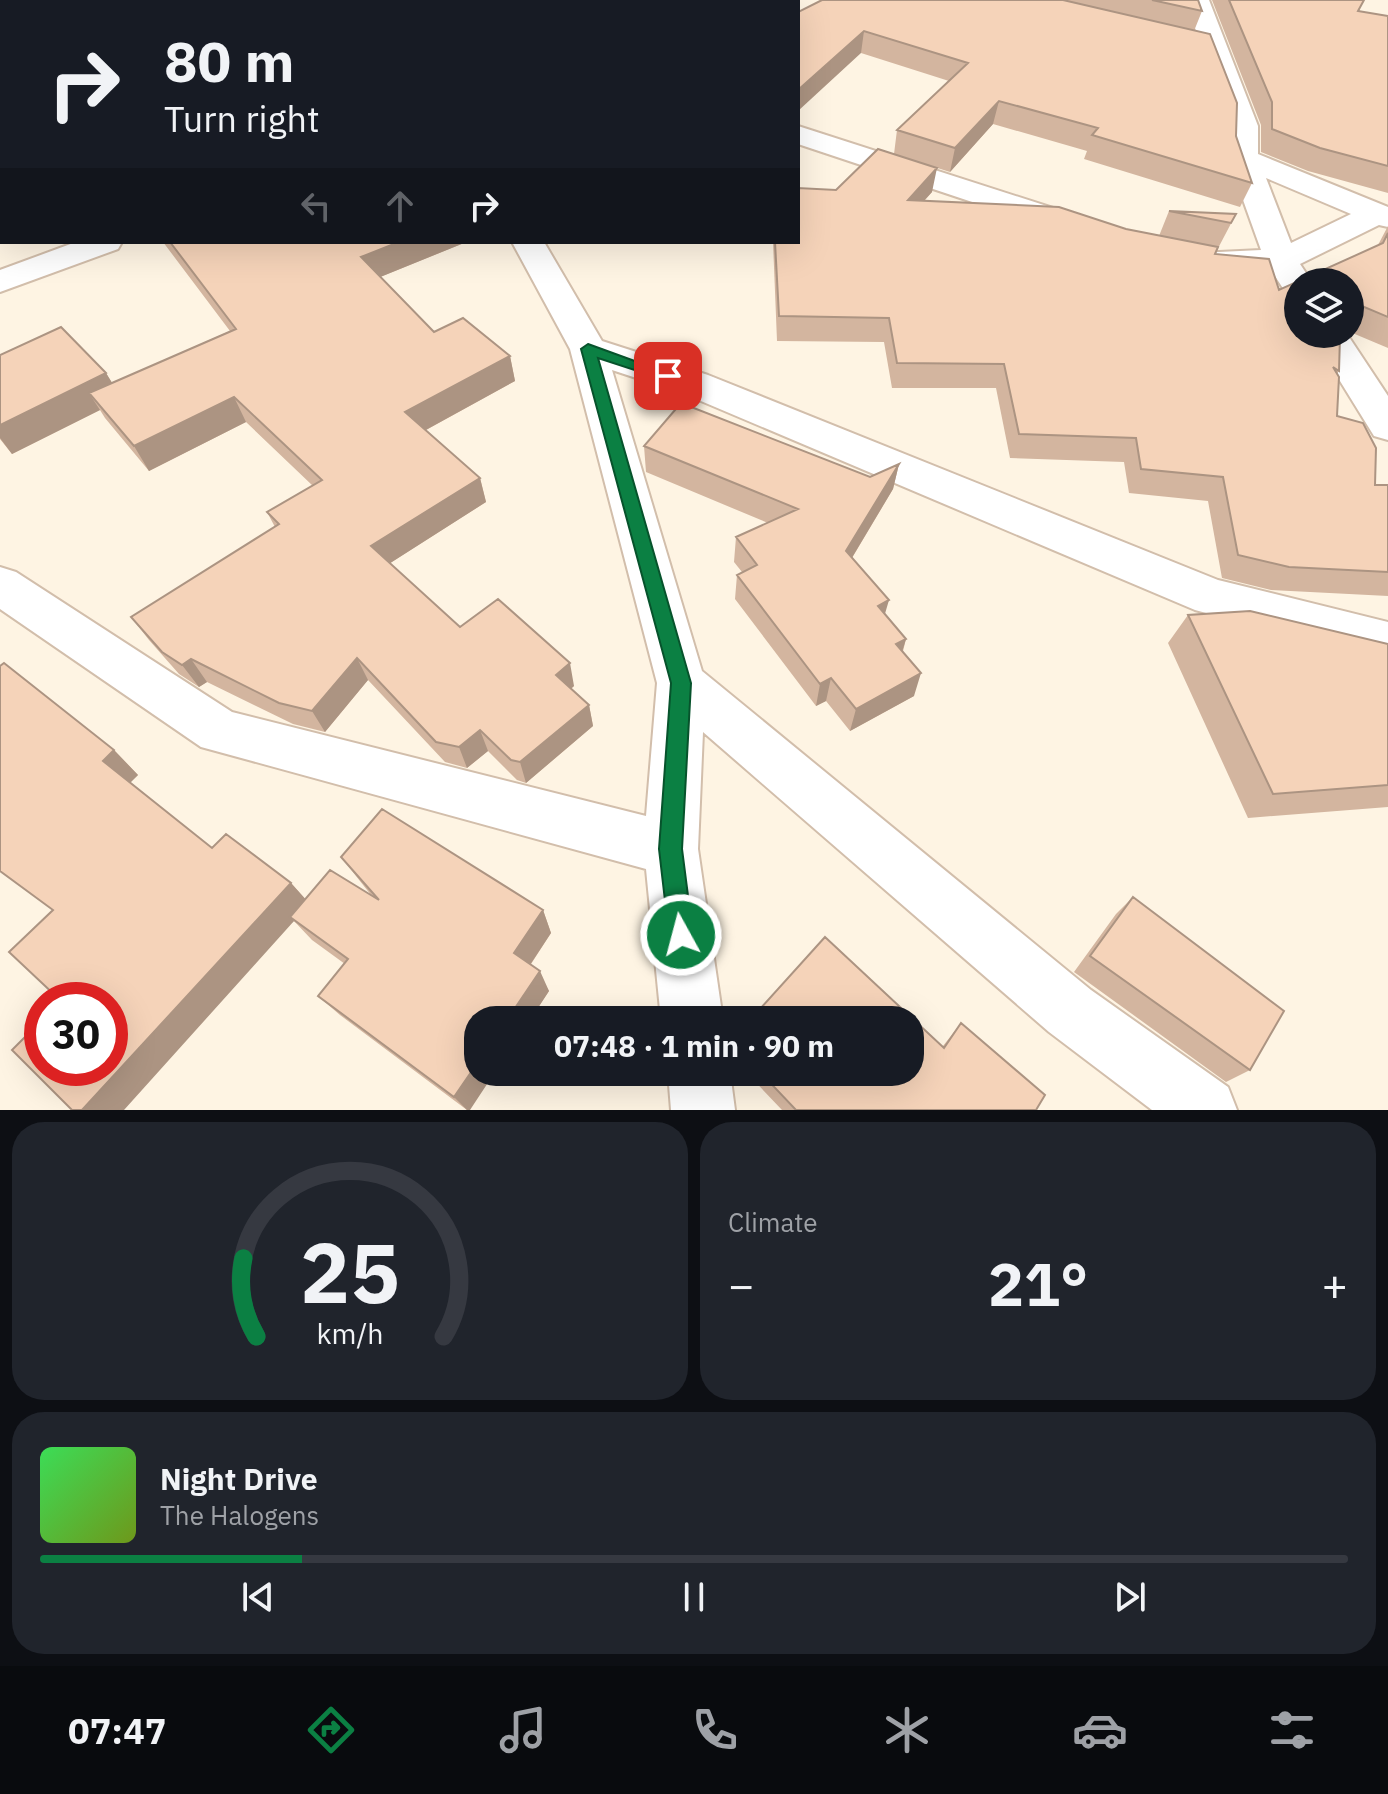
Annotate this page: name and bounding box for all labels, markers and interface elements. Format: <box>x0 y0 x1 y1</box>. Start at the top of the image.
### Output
text: 80 m <box>164 25 294 97</box>
icon: right <box>32 32 136 136</box>
text: Turn right <box>164 95 320 142</box>
icon: left <box>294 184 338 228</box>
icon: ahead <box>378 184 422 228</box>
icon: right <box>462 184 506 228</box>
map controls <box>1284 268 1364 348</box>
button: layers <box>1284 268 1364 348</box>
pin <box>634 342 702 410</box>
icon: arrive <box>646 354 690 398</box>
position arrow <box>639 893 723 977</box>
speed limit sign: 30 <box>24 982 128 1086</box>
text: 07:48 · 1 min · 90 m <box>554 1026 834 1065</box>
text: Climate <box>728 1205 818 1239</box>
text: 25 <box>300 1218 400 1326</box>
text: 21° <box>988 1244 1088 1323</box>
text: − <box>728 1256 754 1313</box>
text: + <box>1322 1256 1348 1313</box>
text: km/h <box>316 1315 384 1352</box>
text: Night Drive <box>160 1459 318 1498</box>
text: The Halogens <box>160 1498 319 1532</box>
icon: previous <box>236 1575 280 1619</box>
icon: pause <box>672 1575 716 1619</box>
icon: next <box>1108 1575 1152 1619</box>
icon: directions <box>303 1702 359 1758</box>
icon: music <box>495 1702 551 1758</box>
icon: phone <box>687 1702 743 1758</box>
icon: climate <box>879 1702 935 1758</box>
icon: car <box>1072 1702 1128 1758</box>
icon: filters <box>1264 1702 1320 1758</box>
text: 07:47 <box>68 1707 166 1754</box>

